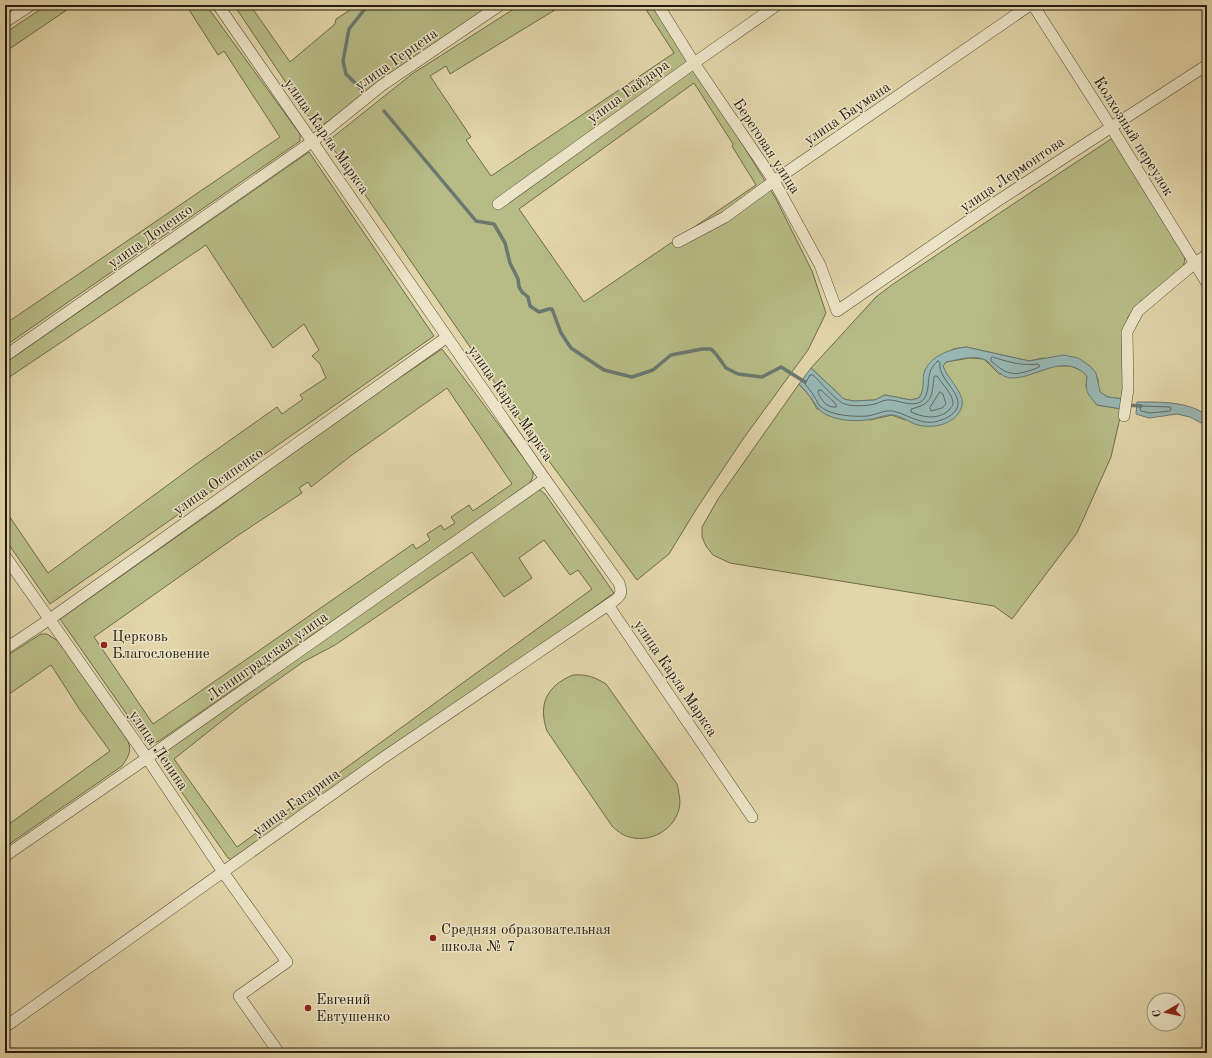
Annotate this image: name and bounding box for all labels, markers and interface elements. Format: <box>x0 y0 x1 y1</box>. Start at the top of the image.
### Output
street label: улица Герцена <box>353 26 441 94</box>
street label: улица Гайдара <box>585 57 673 127</box>
street label: Колхозный переулок <box>1090 75 1176 199</box>
street label: улица Карла Маркса <box>280 76 372 198</box>
street label: улица Баумана <box>802 80 894 148</box>
street label: Береговая улица <box>729 96 802 198</box>
street label: улица Лермонтова <box>958 134 1068 216</box>
street label: улица Доценко <box>106 203 196 272</box>
street label: улица Карла Маркса <box>464 343 556 465</box>
street label: улица Осипенко <box>171 446 267 519</box>
street label: Ленинградская улица <box>205 609 332 705</box>
street label: улица Карла Маркса <box>630 618 720 740</box>
place label: Церковь Благословение <box>112 630 210 662</box>
marker: Церковь Благословение <box>99 640 109 650</box>
street label: улица Ленина <box>126 708 190 794</box>
street label: улица Гагарина <box>250 766 344 840</box>
place label: Средняя образовательная школа № 7 <box>441 923 611 955</box>
marker: Средняя образовательная школа № 7 <box>428 933 438 943</box>
north arrow <box>1146 992 1186 1032</box>
place label: Евгений Евтушенко <box>316 993 390 1025</box>
marker: Евгений Евтушенко <box>303 1003 313 1013</box>
text: С <box>1152 1009 1164 1018</box>

